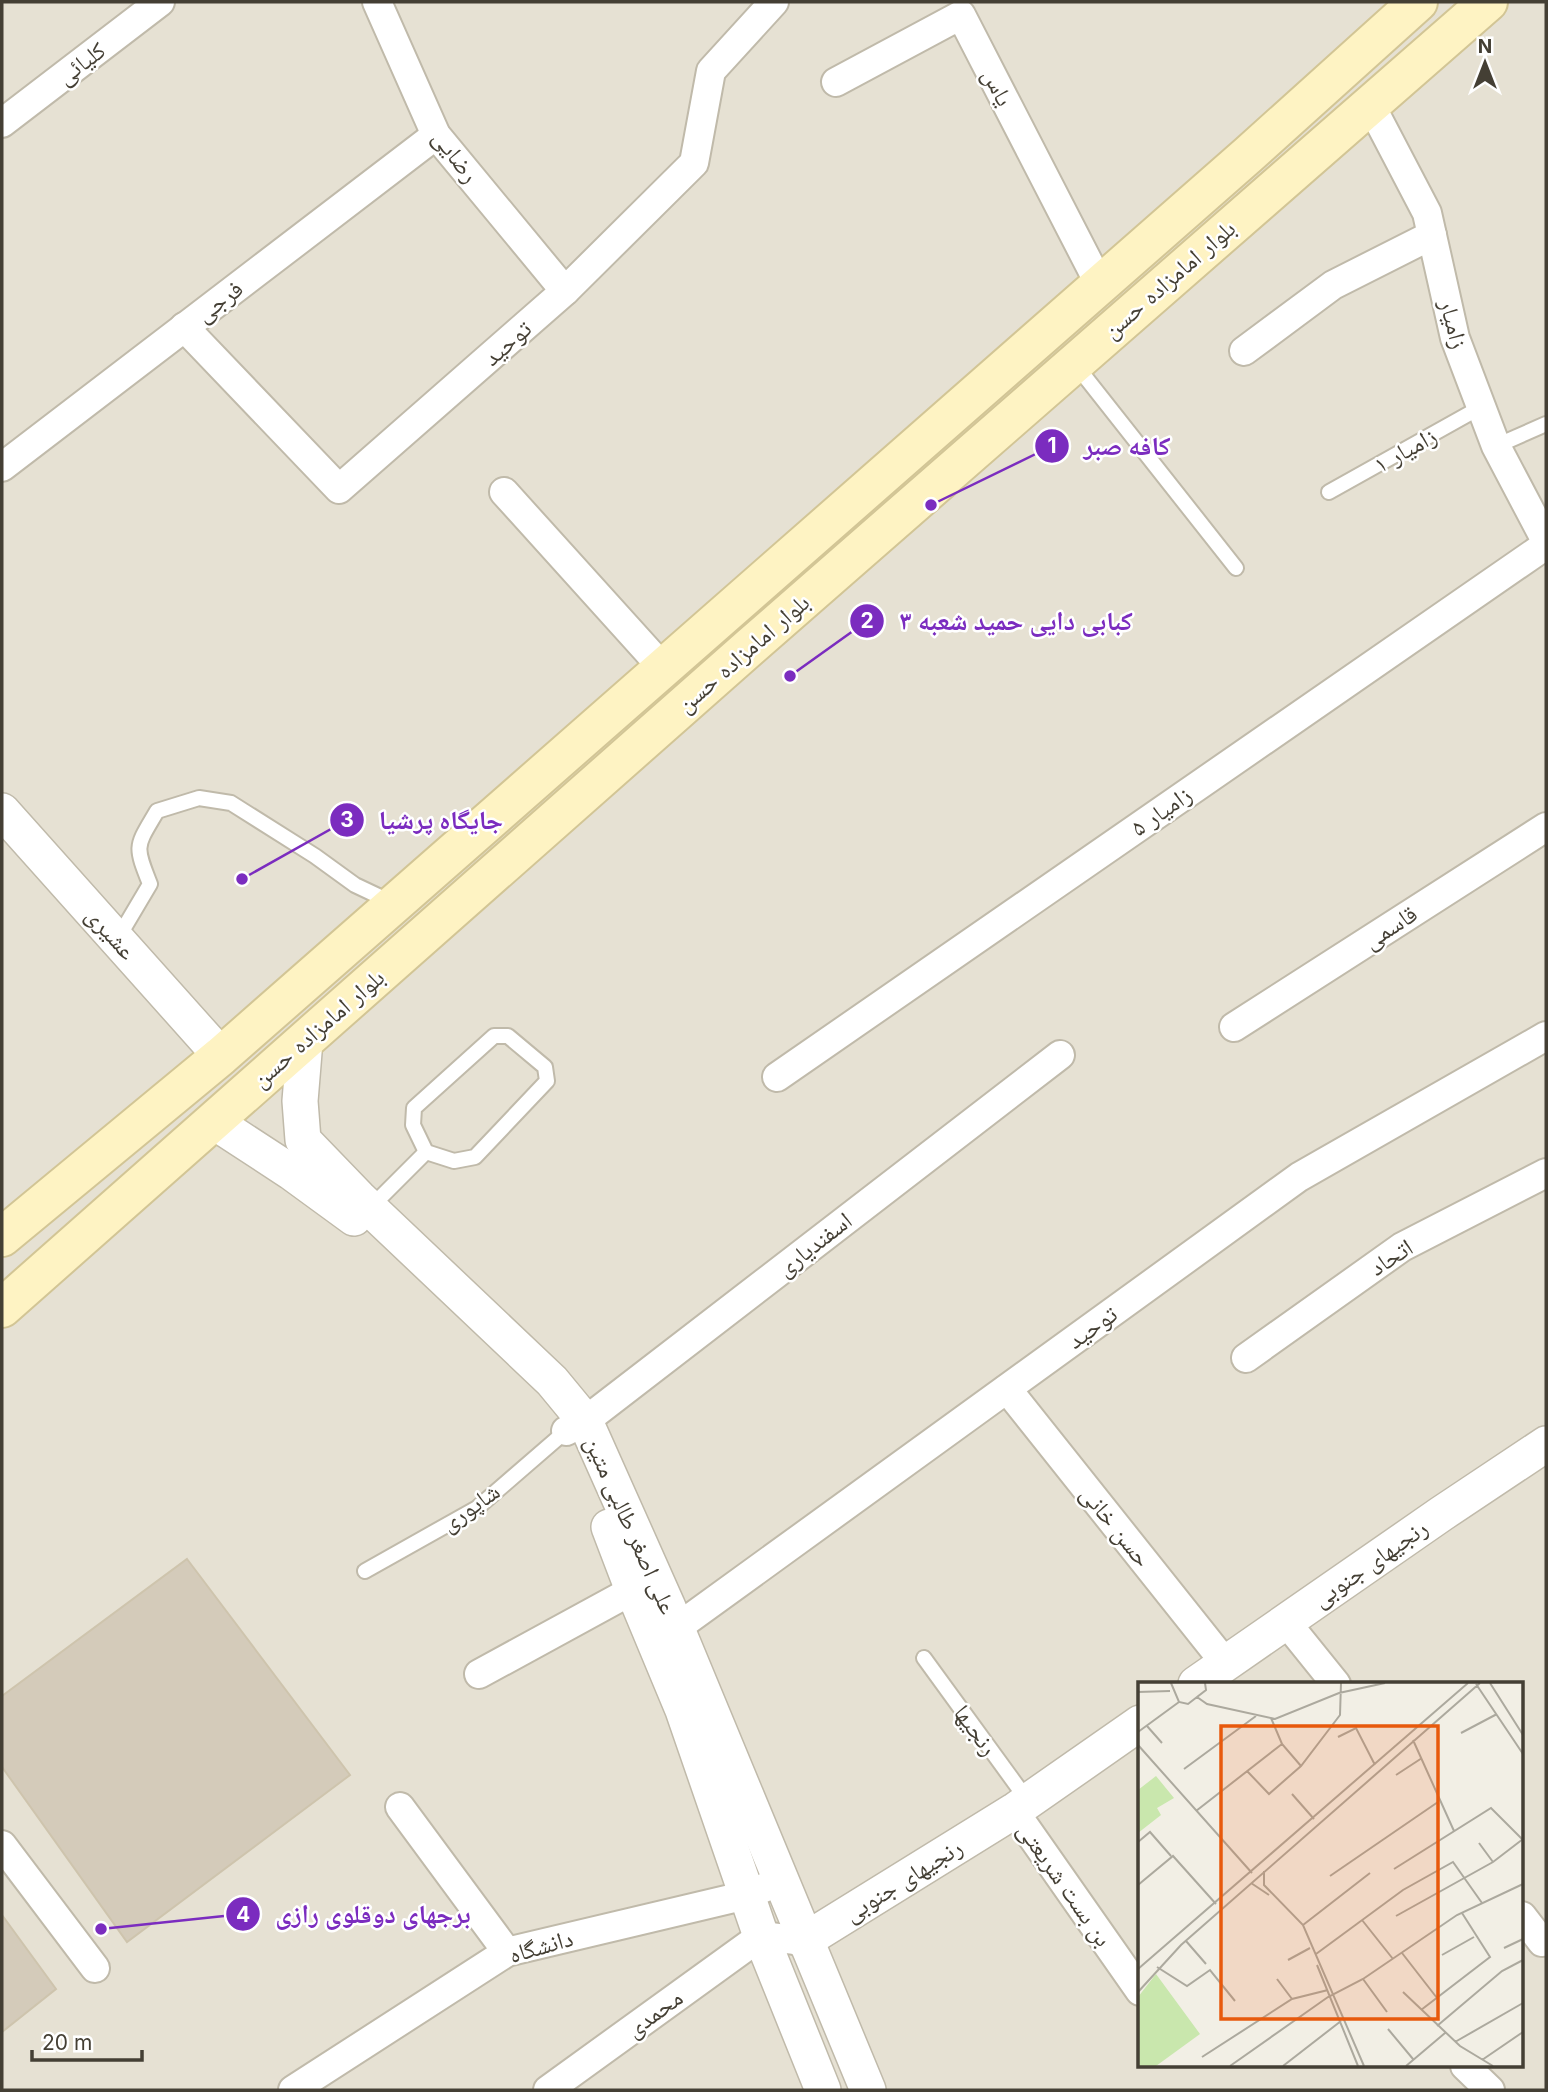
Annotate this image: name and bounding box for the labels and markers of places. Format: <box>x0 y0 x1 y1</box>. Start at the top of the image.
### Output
callout: کافه صبر <box>1034 422 1184 469</box>
callout: کبابی دایی حمید شعبه ۳ <box>850 598 1146 645</box>
callout: جایگاه پرشیا <box>330 796 517 843</box>
callout: برجهای دوقلوی رازی <box>226 1891 484 1938</box>

